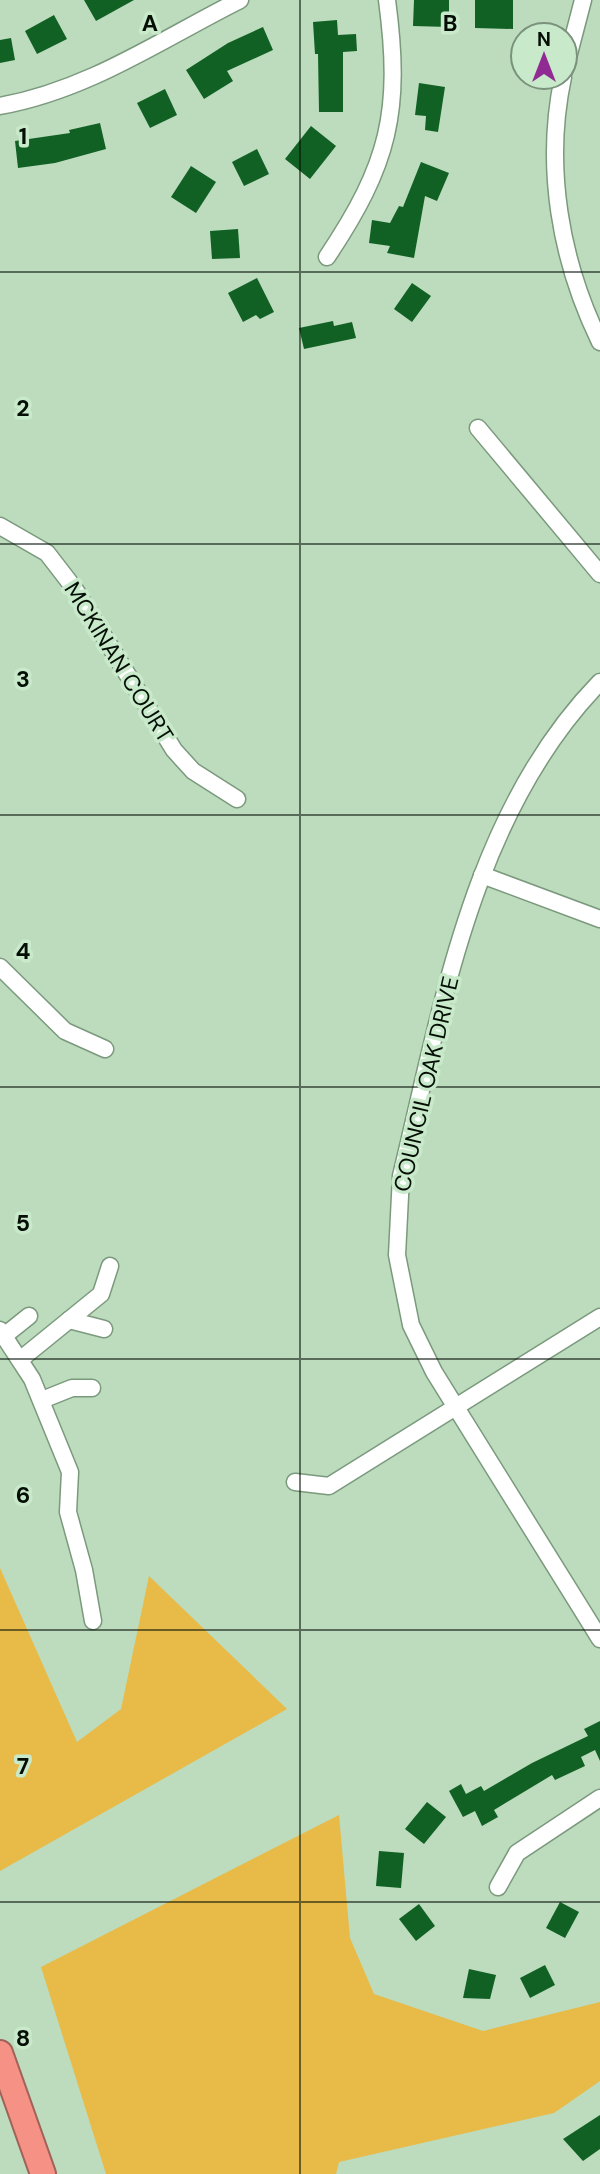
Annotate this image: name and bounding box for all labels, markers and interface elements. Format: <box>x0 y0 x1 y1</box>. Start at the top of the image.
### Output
text: A <box>142 8 158 38</box>
text: B <box>443 8 457 38</box>
north arrow <box>509 21 579 91</box>
text: N <box>537 27 551 52</box>
text: 1 <box>19 121 27 151</box>
text: 2 <box>16 393 30 423</box>
street label: MCKINAN COURT <box>58 576 180 748</box>
text: 3 <box>16 664 30 694</box>
text: 4 <box>16 936 31 966</box>
street label: COUNCIL OAK DRIVE <box>387 973 465 1195</box>
text: 5 <box>16 1208 30 1238</box>
text: 6 <box>16 1480 30 1510</box>
text: 7 <box>17 1751 29 1781</box>
text: 8 <box>16 2023 30 2053</box>

